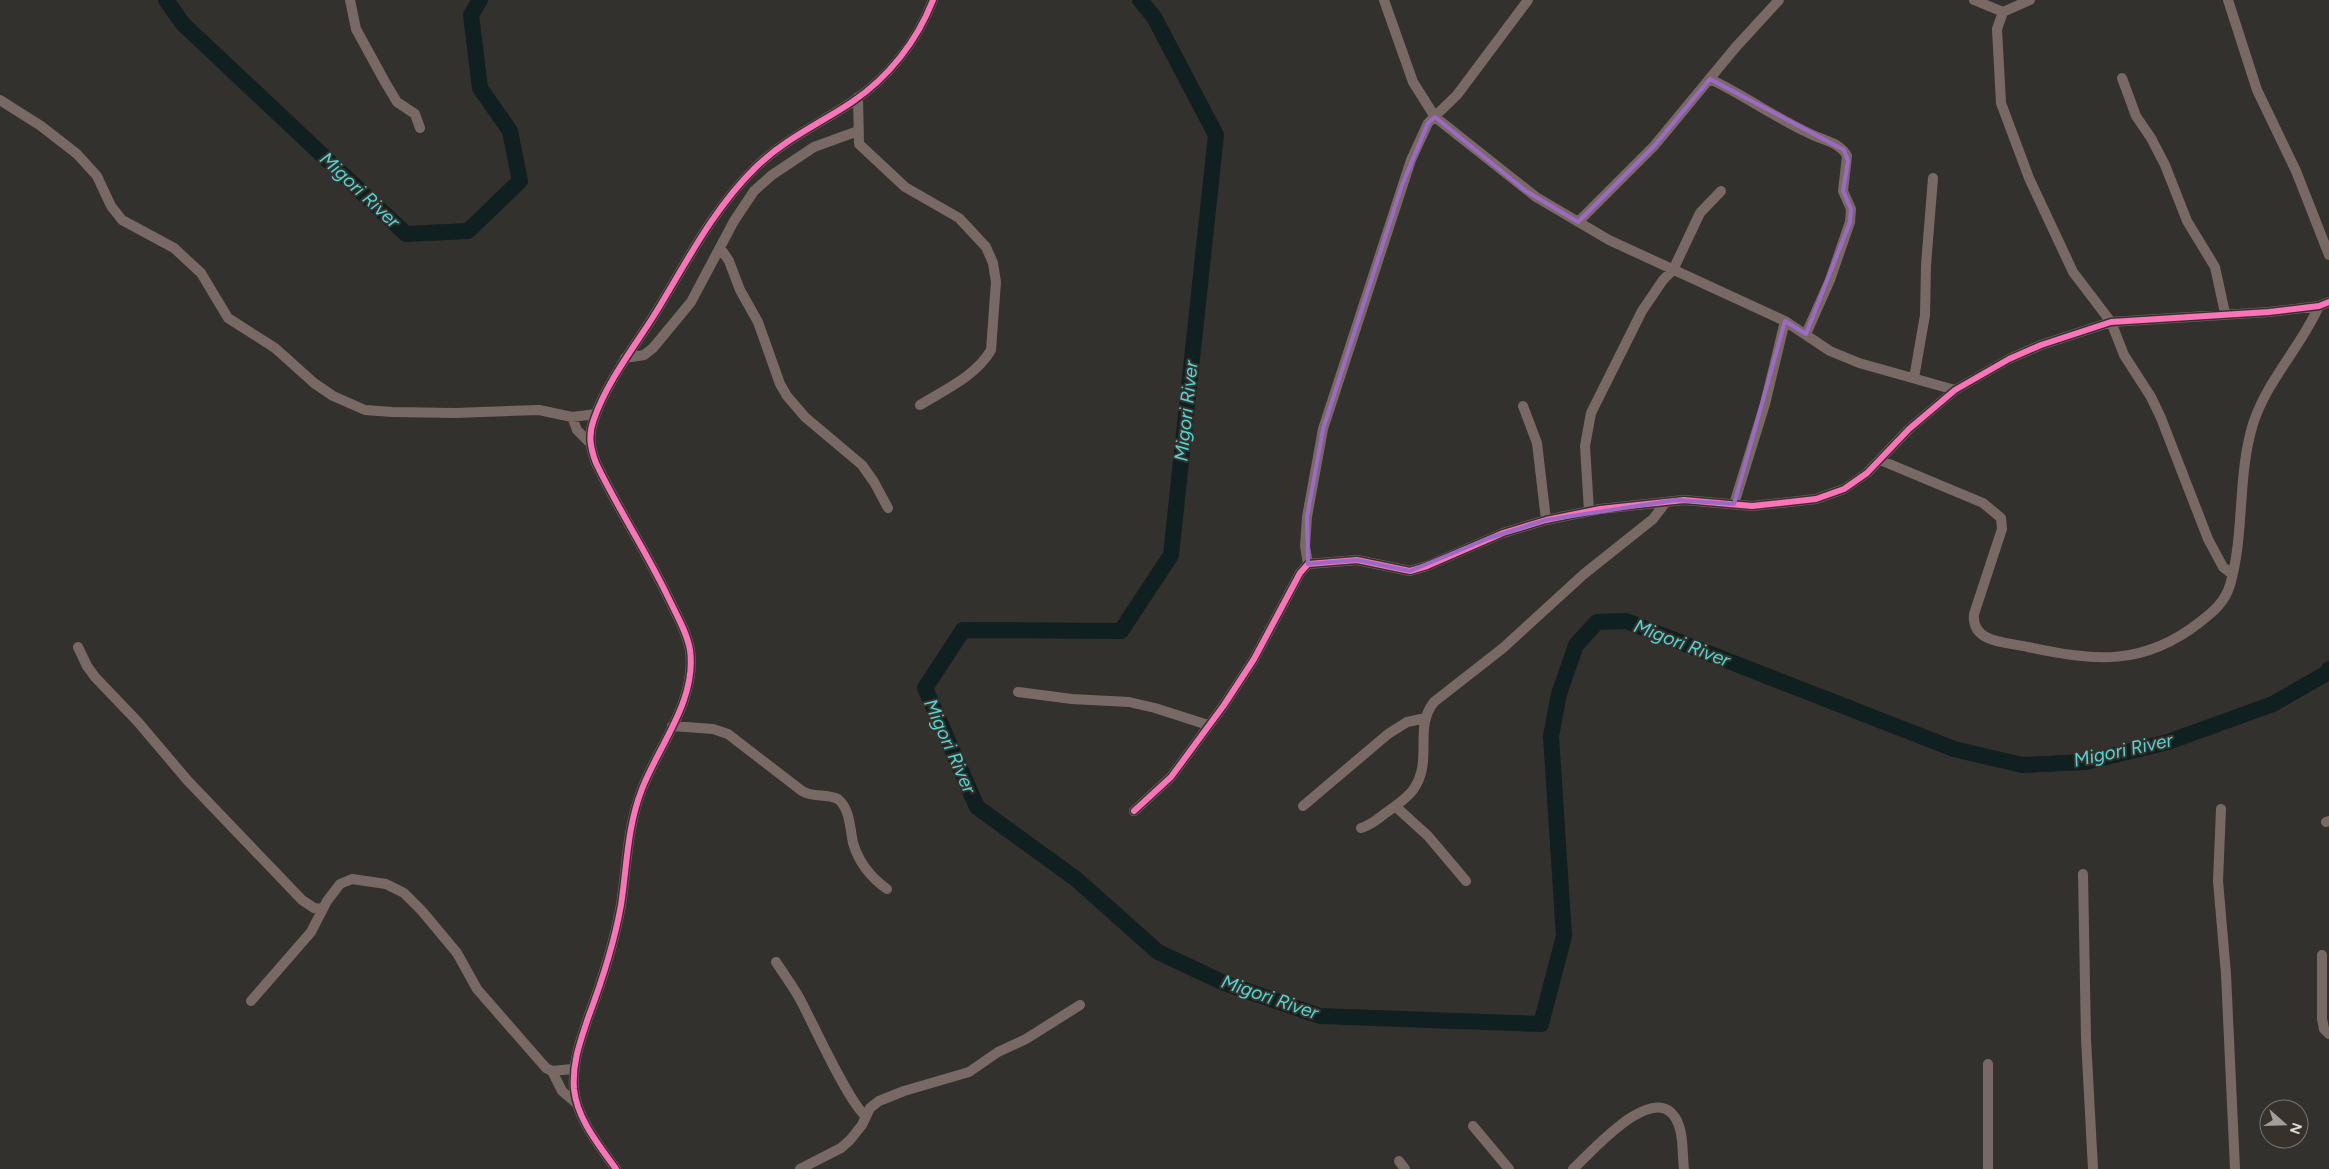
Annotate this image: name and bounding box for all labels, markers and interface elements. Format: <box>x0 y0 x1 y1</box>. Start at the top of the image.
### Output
water label: Migori River <box>315 147 405 233</box>
water label: Migori River <box>1169 359 1203 462</box>
water label: Migori River <box>1631 614 1734 672</box>
water label: Migori River <box>919 695 981 797</box>
water label: Migori River <box>2071 728 2175 772</box>
water label: Migori River <box>1218 970 1322 1025</box>
north arrow <box>2259 1099 2309 1149</box>
text: N <box>2286 1120 2306 1136</box>

